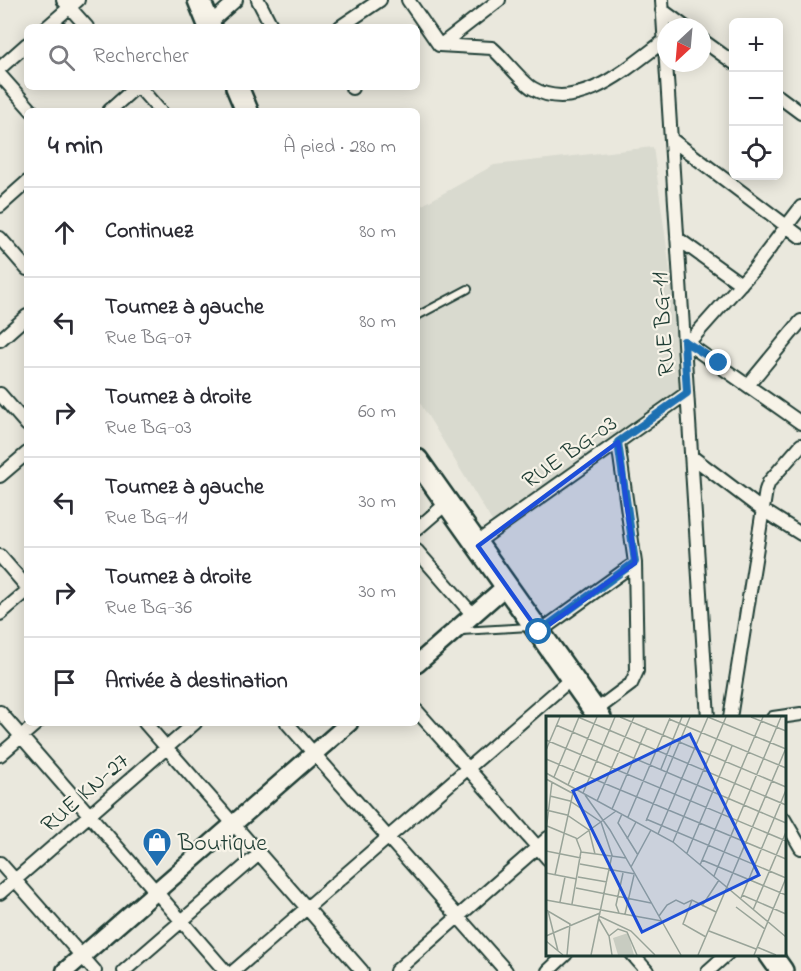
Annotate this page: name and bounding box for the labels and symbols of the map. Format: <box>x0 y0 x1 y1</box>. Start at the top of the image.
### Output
north arrow <box>657 18 711 72</box>
street label: RUE BG-11 <box>643 270 686 377</box>
route end <box>705 349 731 375</box>
street label: RUE BG-03 <box>516 407 625 499</box>
route start <box>525 618 551 644</box>
inset map <box>546 716 786 956</box>
street label: RUE KN-27 <box>34 745 138 842</box>
shop icon: Boutique <box>141 826 173 868</box>
place label: Boutique <box>177 827 267 862</box>

